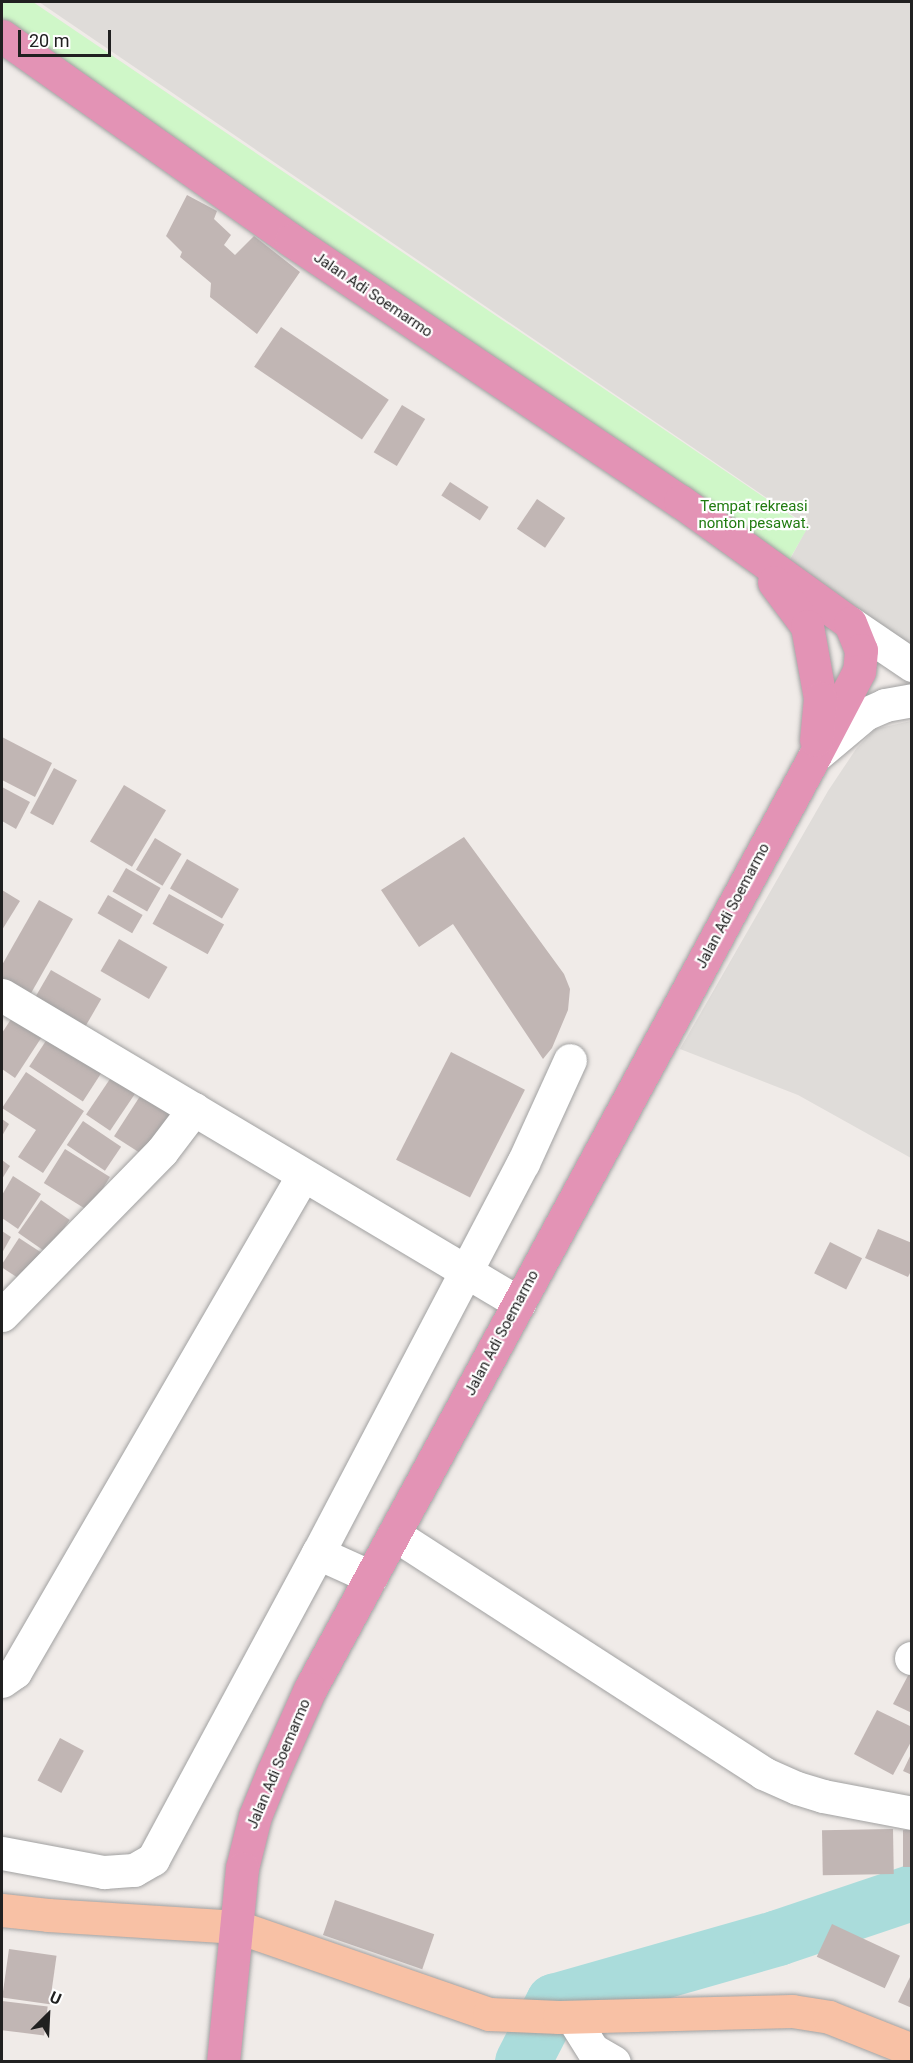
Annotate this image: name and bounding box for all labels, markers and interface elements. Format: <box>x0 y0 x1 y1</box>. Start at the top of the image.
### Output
scale bar <box>21 18 114 56</box>
text: 20 m <box>29 30 69 51</box>
street label: Jalan Adi Soemarmo <box>310 249 436 341</box>
park label: Tempat rekreasi nonton pesawat. <box>698 497 810 532</box>
street label: Jalan Adi Soemarmo <box>692 840 774 972</box>
street label: Jalan Adi Soemarmo <box>461 1267 543 1399</box>
street label: Jalan Adi Soemarmo <box>243 1696 315 1832</box>
north arrow <box>18 1985 78 2045</box>
text: U <box>47 1987 64 2009</box>

